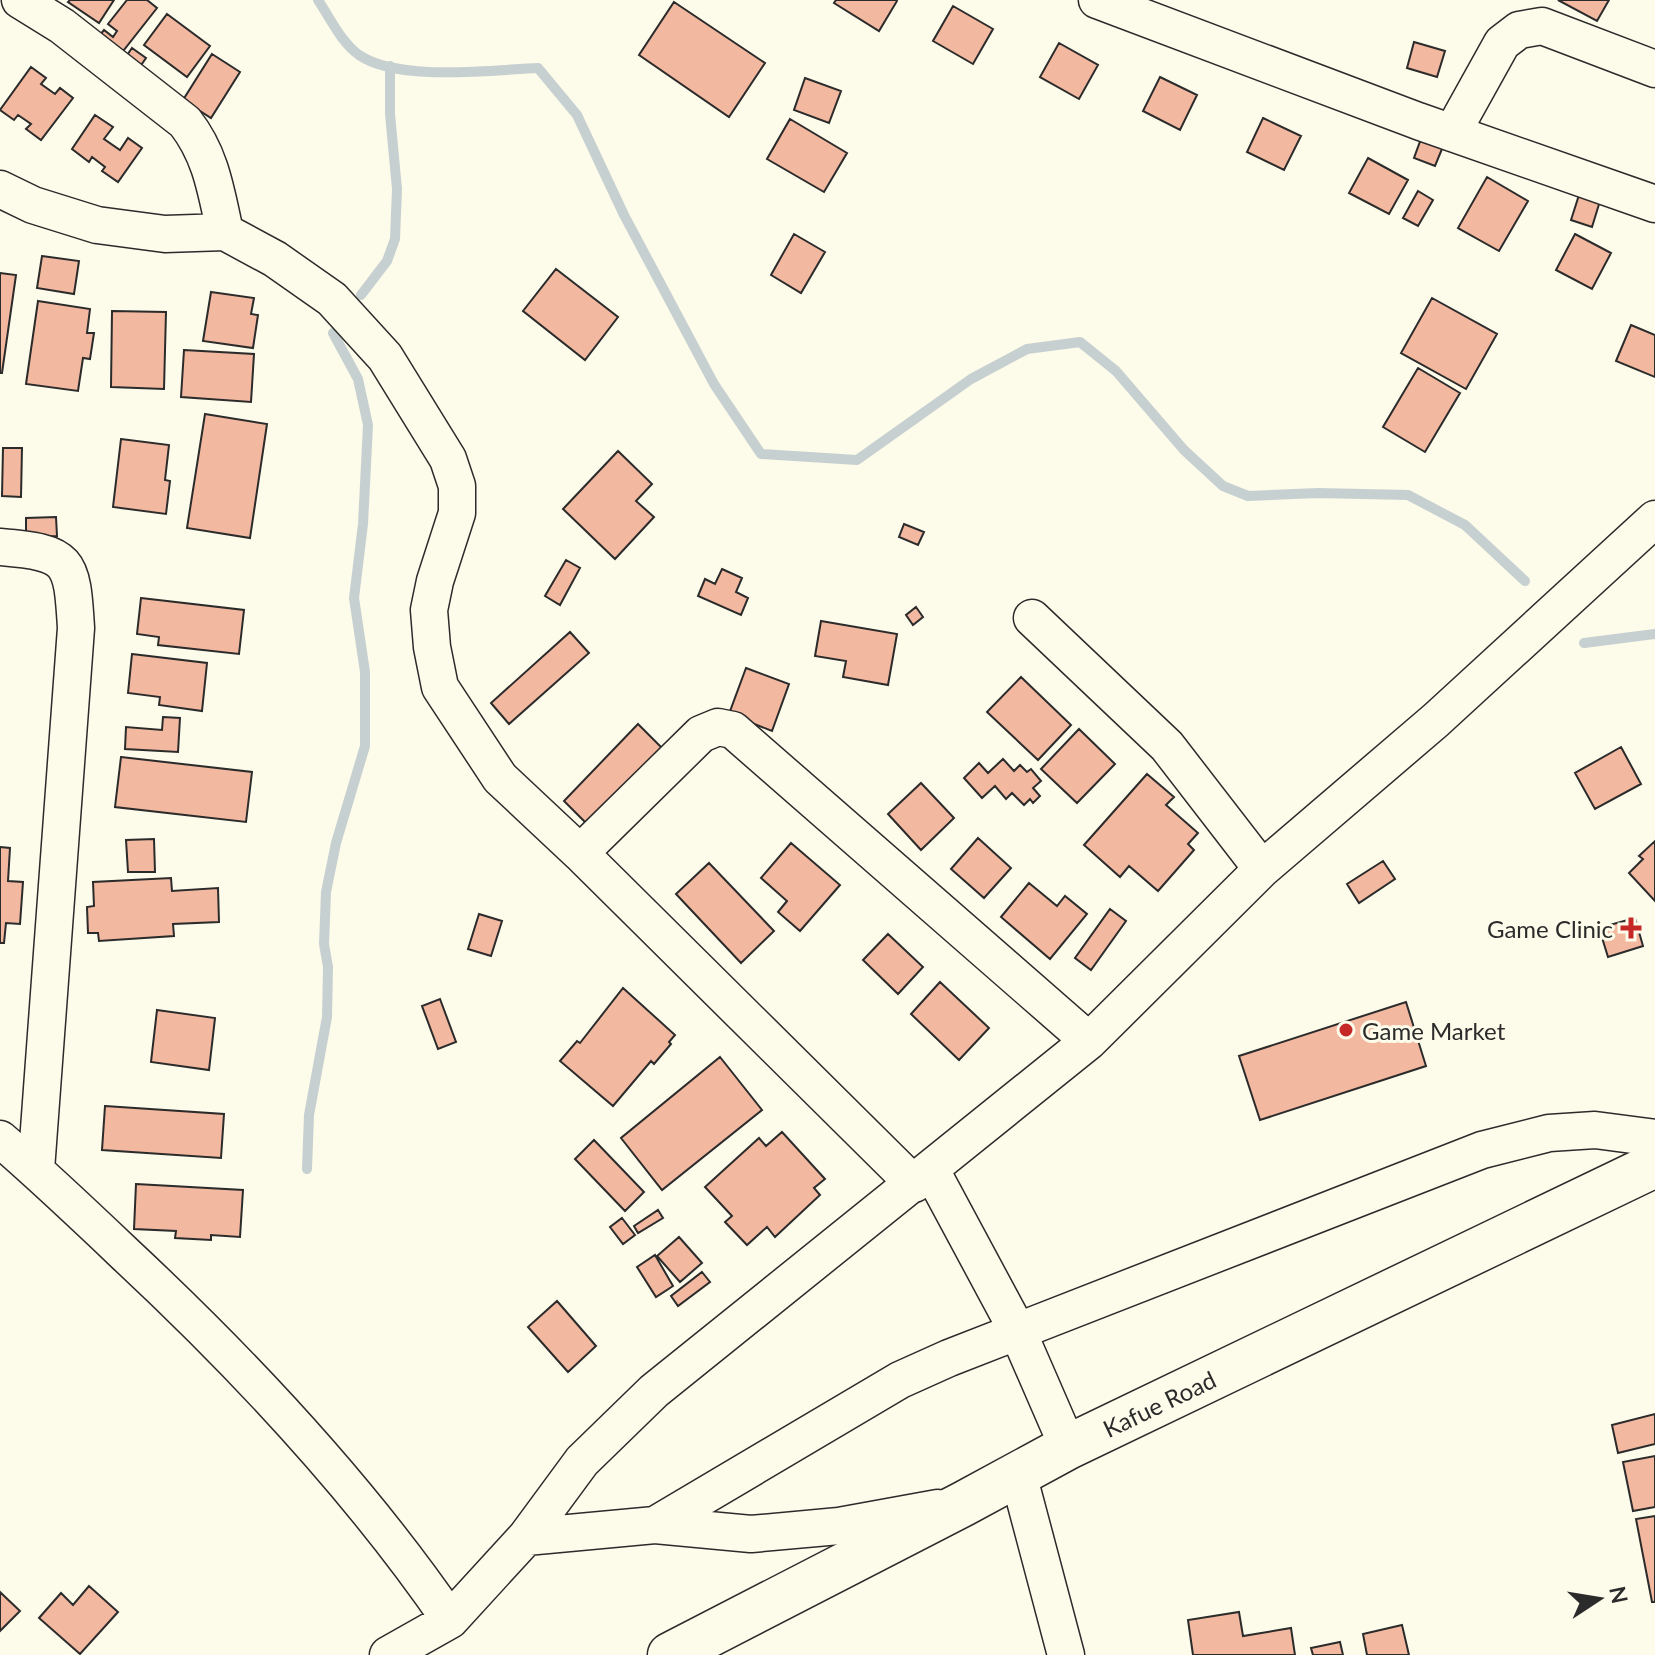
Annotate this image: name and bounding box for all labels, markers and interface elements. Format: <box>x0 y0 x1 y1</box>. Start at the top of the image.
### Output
place label: Game Clinic <box>1487 914 1613 943</box>
marker: Game Clinic <box>1620 917 1642 939</box>
place label: Game Market <box>1362 1016 1506 1045</box>
marker: Game Market <box>1337 1021 1355 1039</box>
street label: Kafue Road <box>1098 1364 1220 1443</box>
north arrow <box>1559 1559 1639 1639</box>
text: N <box>1604 1584 1634 1606</box>

